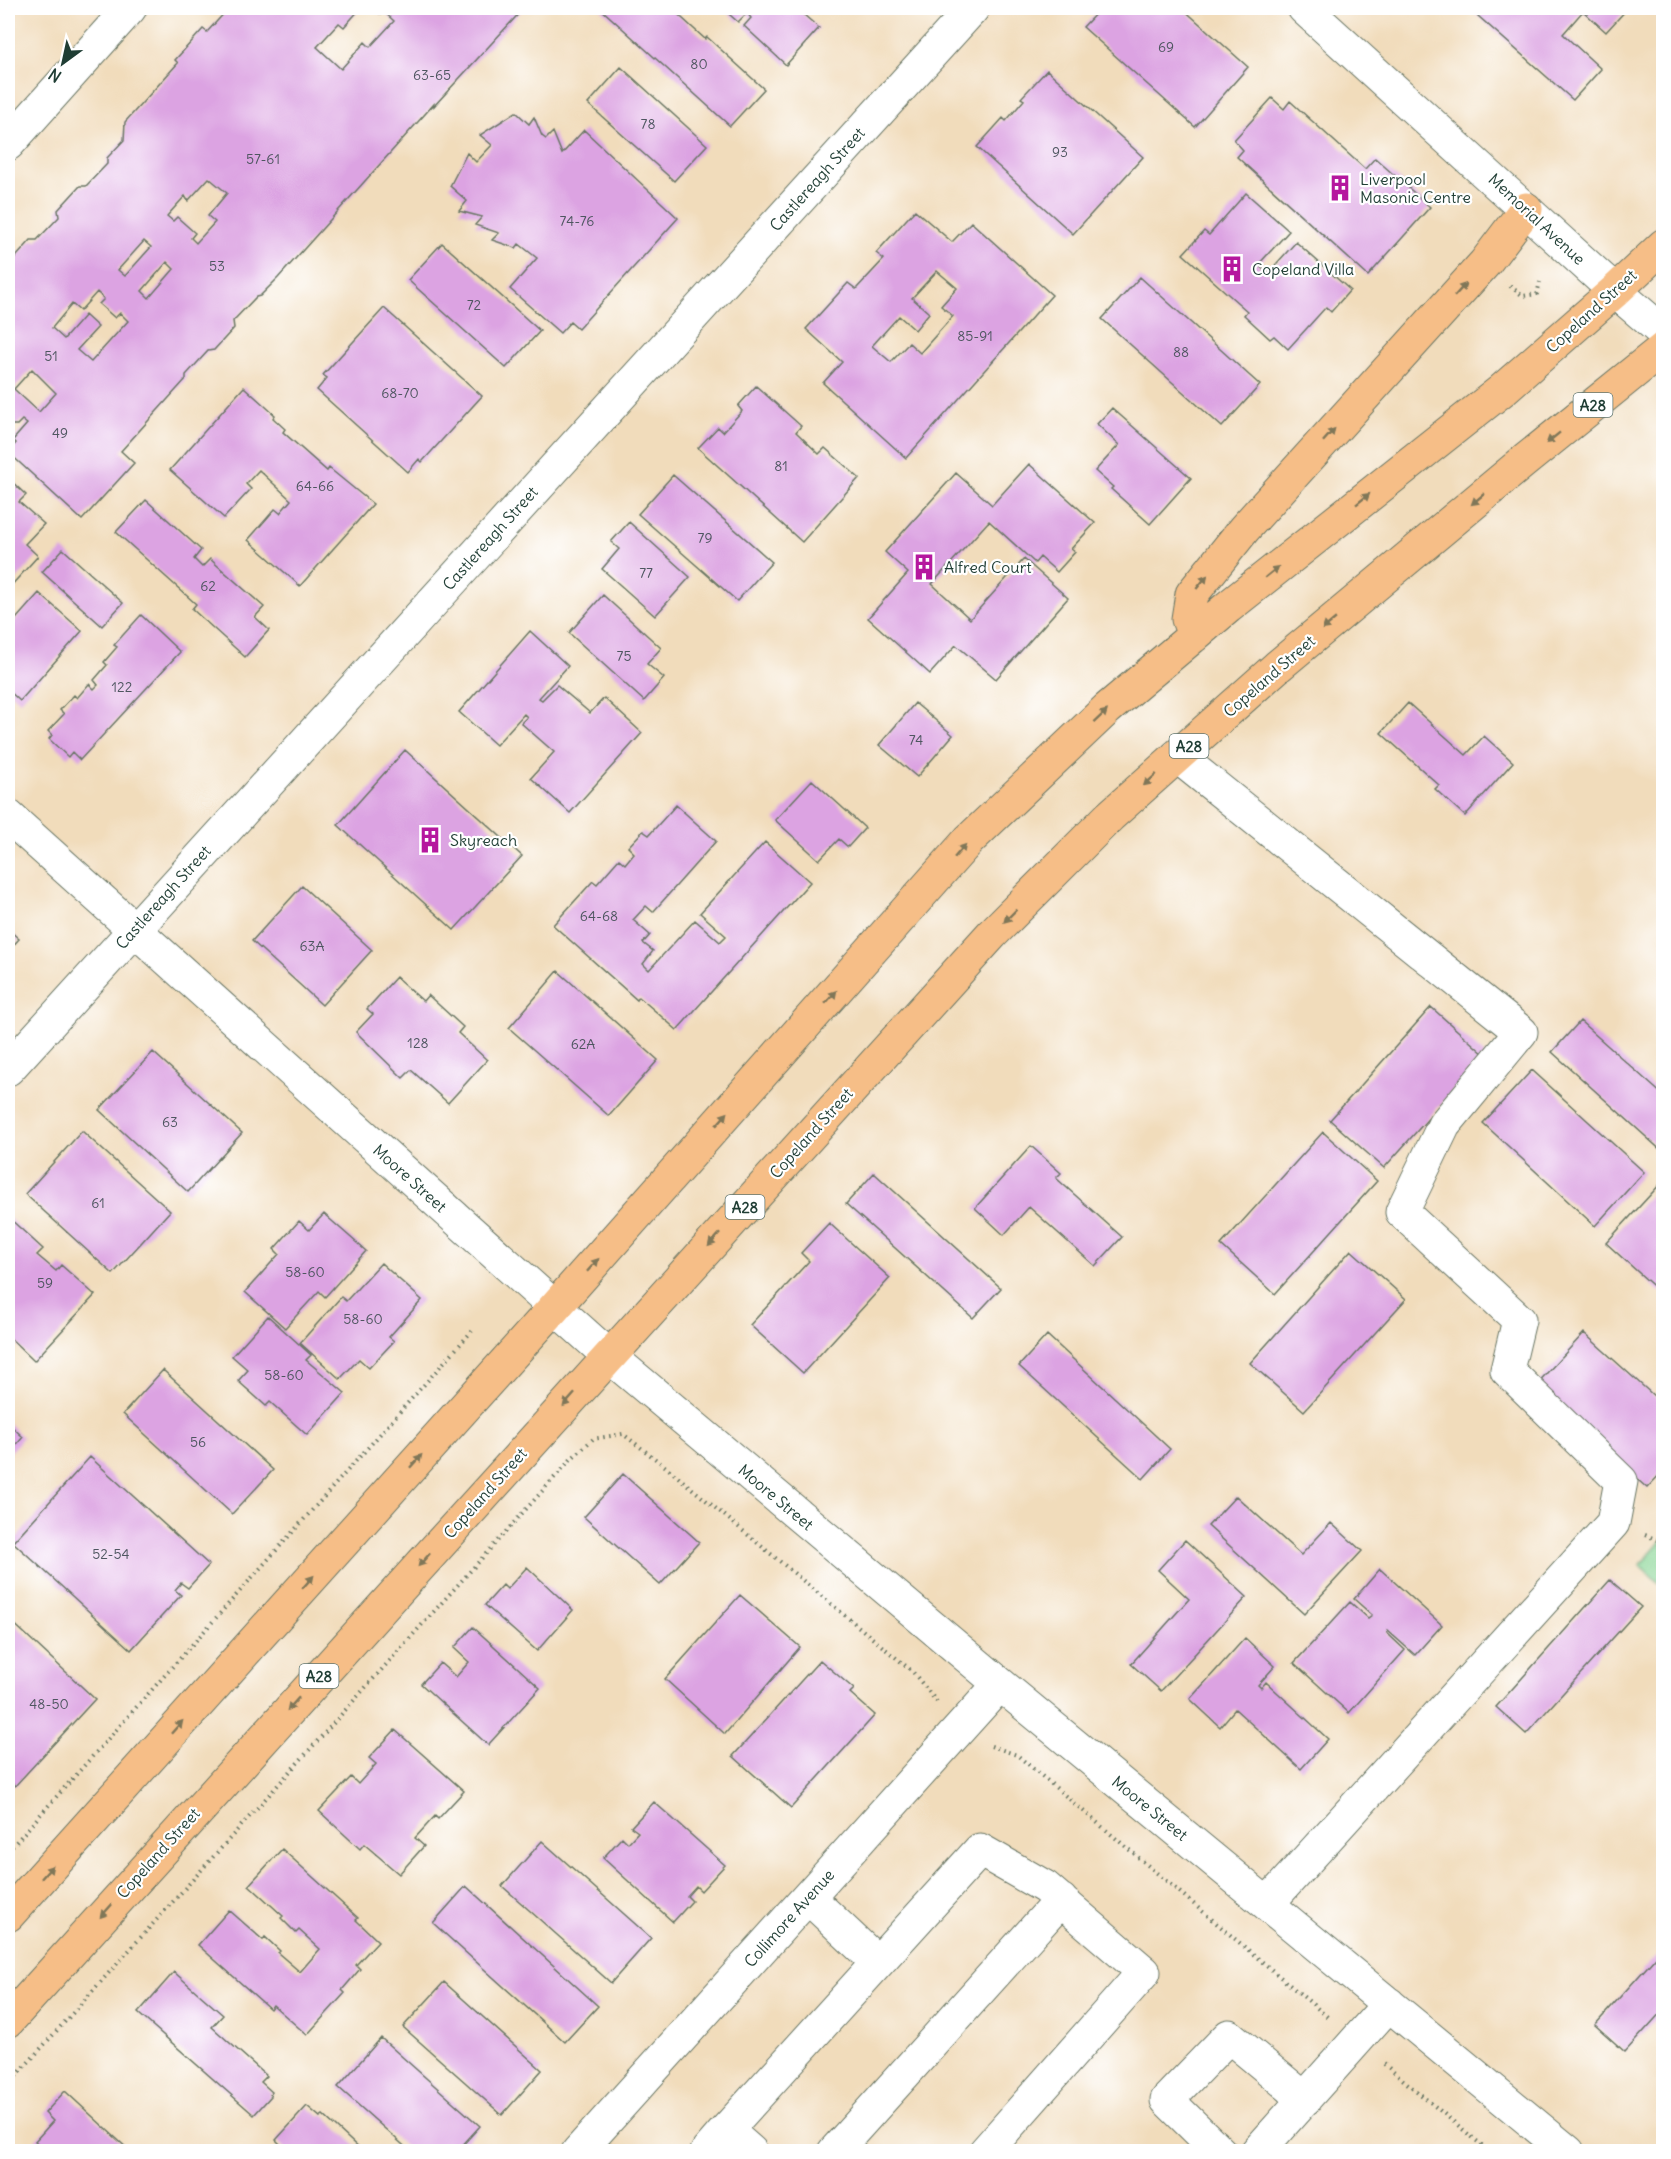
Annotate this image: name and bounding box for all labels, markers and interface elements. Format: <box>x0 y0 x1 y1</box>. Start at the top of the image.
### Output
north arrow <box>33 33 93 93</box>
house number: 69 <box>1158 38 1174 56</box>
house number: 80 <box>690 55 708 73</box>
text: N <box>45 64 65 87</box>
house number: 63-65 <box>413 66 451 84</box>
house number: 78 <box>641 115 655 133</box>
street label: Castlereagh Street <box>765 123 869 235</box>
house number: 93 <box>1052 143 1068 161</box>
house number: 57-61 <box>246 150 280 168</box>
place label: Liverpool Masonic Centre <box>1360 169 1471 207</box>
street label: Memorial Avenue <box>1485 169 1589 269</box>
building icon: Liverpool Masonic Centre <box>1325 173 1355 203</box>
house number: 74-76 <box>560 212 594 230</box>
building icon: Copeland Villa <box>1217 254 1247 284</box>
house number: 53 <box>209 257 225 275</box>
place label: Copeland Villa <box>1252 259 1354 279</box>
street label: Copeland Street <box>1542 265 1641 357</box>
one-way arrow <box>1453 283 1467 298</box>
house number: 72 <box>467 296 482 314</box>
house number: 85-91 <box>957 327 993 345</box>
house number: 88 <box>1173 343 1189 361</box>
house number: 51 <box>44 347 58 365</box>
house number: 68-70 <box>381 384 419 402</box>
road number: A28 <box>1574 393 1612 417</box>
house number: 49 <box>52 424 68 442</box>
one-way arrow <box>1322 427 1336 442</box>
one-way arrow <box>1545 431 1561 444</box>
house number: 81 <box>774 457 788 475</box>
house number: 64-66 <box>296 477 334 495</box>
street label: Castlereagh Street <box>438 482 542 594</box>
one-way arrow <box>1355 492 1371 505</box>
one-way arrow <box>1470 493 1486 506</box>
house number: 79 <box>698 529 712 547</box>
building icon: Alfred Court <box>909 552 939 582</box>
place label: Alfred Court <box>944 557 1032 577</box>
house number: 77 <box>639 564 653 582</box>
one-way arrow <box>1264 565 1280 578</box>
one-way arrow <box>1195 574 1208 590</box>
house number: 62 <box>200 577 216 595</box>
one-way arrow <box>1321 618 1336 630</box>
street label: Copeland Street <box>1219 630 1319 721</box>
house number: 75 <box>617 647 631 665</box>
house number: 122 <box>112 678 133 696</box>
one-way arrow <box>1093 709 1108 723</box>
house number: 74 <box>909 731 923 749</box>
road number: A28 <box>1170 734 1208 758</box>
one-way arrow <box>1143 773 1158 786</box>
building icon: Skyreach <box>415 825 445 855</box>
place label: Skyreach <box>450 830 517 850</box>
street label: Castlereagh Street <box>111 841 215 953</box>
one-way arrow <box>953 844 966 859</box>
house number: 64-68 <box>580 907 618 925</box>
one-way arrow <box>1003 909 1018 923</box>
house number: 63A <box>299 937 325 955</box>
one-way arrow <box>824 990 837 1005</box>
house number: 128 <box>407 1034 429 1052</box>
house number: 62A <box>571 1035 595 1053</box>
street label: Copeland Street <box>765 1083 857 1182</box>
one-way arrow <box>715 1112 728 1127</box>
house number: 63 <box>162 1113 178 1131</box>
street label: Moore Street <box>369 1140 451 1217</box>
house number: 61 <box>91 1194 105 1212</box>
road number: A28 <box>726 1195 764 1219</box>
one-way arrow <box>707 1233 721 1248</box>
one-way arrow <box>586 1257 600 1272</box>
house number: 58-60 <box>285 1263 325 1281</box>
house number: 59 <box>37 1274 53 1292</box>
house number: 58-60 <box>343 1310 383 1328</box>
house number: 58-60 <box>264 1366 304 1384</box>
one-way arrow <box>563 1392 576 1407</box>
house number: 56 <box>190 1433 206 1451</box>
street label: Copeland Street <box>439 1443 531 1542</box>
one-way arrow <box>409 1454 422 1469</box>
street label: Moore Street <box>734 1460 818 1535</box>
house number: 52-54 <box>92 1545 130 1563</box>
one-way arrow <box>418 1552 431 1567</box>
one-way arrow <box>301 1575 314 1590</box>
road number: A28 <box>300 1664 338 1688</box>
house number: 48-50 <box>29 1695 69 1713</box>
one-way arrow <box>286 1697 300 1712</box>
one-way arrow <box>170 1719 184 1734</box>
street label: Moore Street <box>1108 1771 1193 1845</box>
street label: Copeland Street <box>112 1803 204 1902</box>
one-way arrow <box>40 1864 54 1879</box>
street label: Collimore Avenue <box>740 1865 838 1971</box>
one-way arrow <box>100 1903 113 1918</box>

